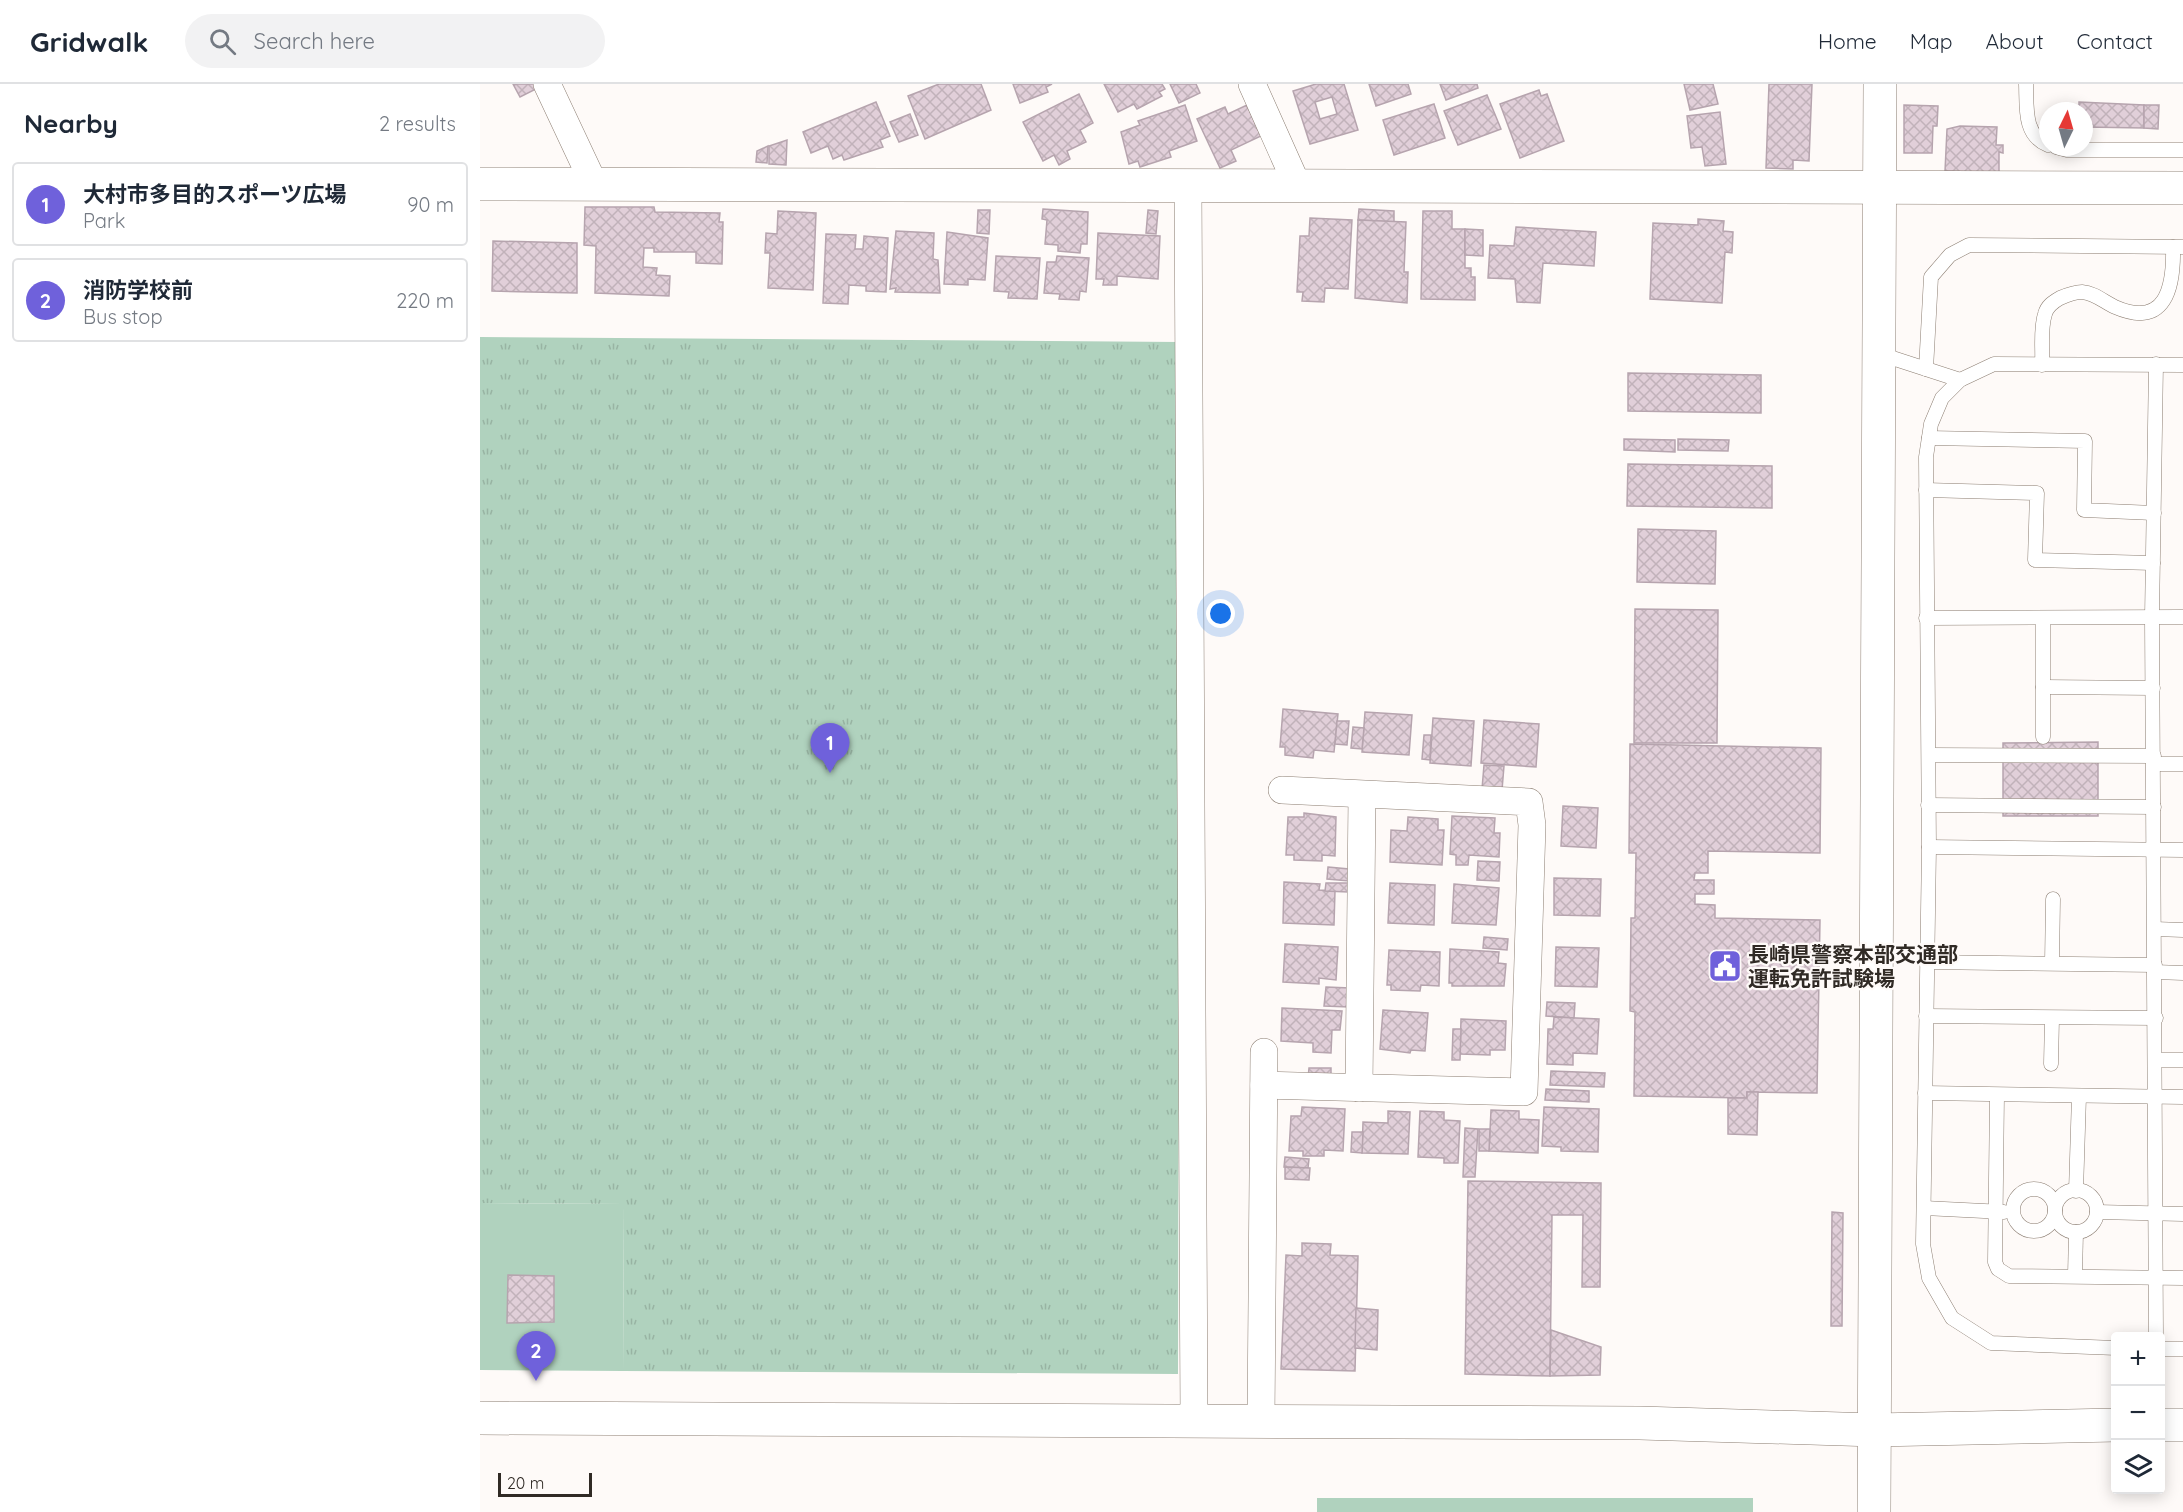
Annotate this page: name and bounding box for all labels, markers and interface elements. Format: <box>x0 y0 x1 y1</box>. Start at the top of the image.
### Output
search box <box>185 14 605 68</box>
text: Gridwalk <box>30 24 149 59</box>
icon: search <box>206 25 239 58</box>
text: Search here <box>254 27 375 55</box>
text: Home <box>1818 28 1877 54</box>
text: Map <box>1910 28 1953 54</box>
text: About <box>1986 28 2044 54</box>
text: Contact <box>2077 28 2153 54</box>
north arrow <box>2039 102 2093 156</box>
text: Nearby <box>24 107 118 140</box>
text: 2 results <box>379 111 456 136</box>
text: 大村市多目的スポーツ広場 <box>83 180 347 208</box>
text: 1 <box>42 192 49 217</box>
text: 90 m <box>407 192 454 217</box>
text: Park <box>83 208 125 233</box>
text: 消防学校前 <box>83 276 193 304</box>
text: 2 <box>40 288 51 313</box>
text: 220 m <box>396 288 454 313</box>
text: Bus stop <box>83 304 163 329</box>
your location <box>1206 599 1235 628</box>
pin: 1 <box>810 724 850 773</box>
place label: 長崎県警察本部交通部 運転免許試験場 <box>1748 941 1958 991</box>
public building icon: 長崎県警察本部交通部 運転免許試験場 <box>1707 948 1743 984</box>
pin: 2 <box>516 1332 556 1381</box>
map controls <box>2111 1332 2165 1494</box>
button: + <box>2111 1332 2165 1386</box>
button: − <box>2111 1386 2165 1440</box>
button: layers <box>2111 1440 2165 1494</box>
scale bar <box>498 1470 592 1498</box>
text: 20 m <box>507 1473 544 1493</box>

